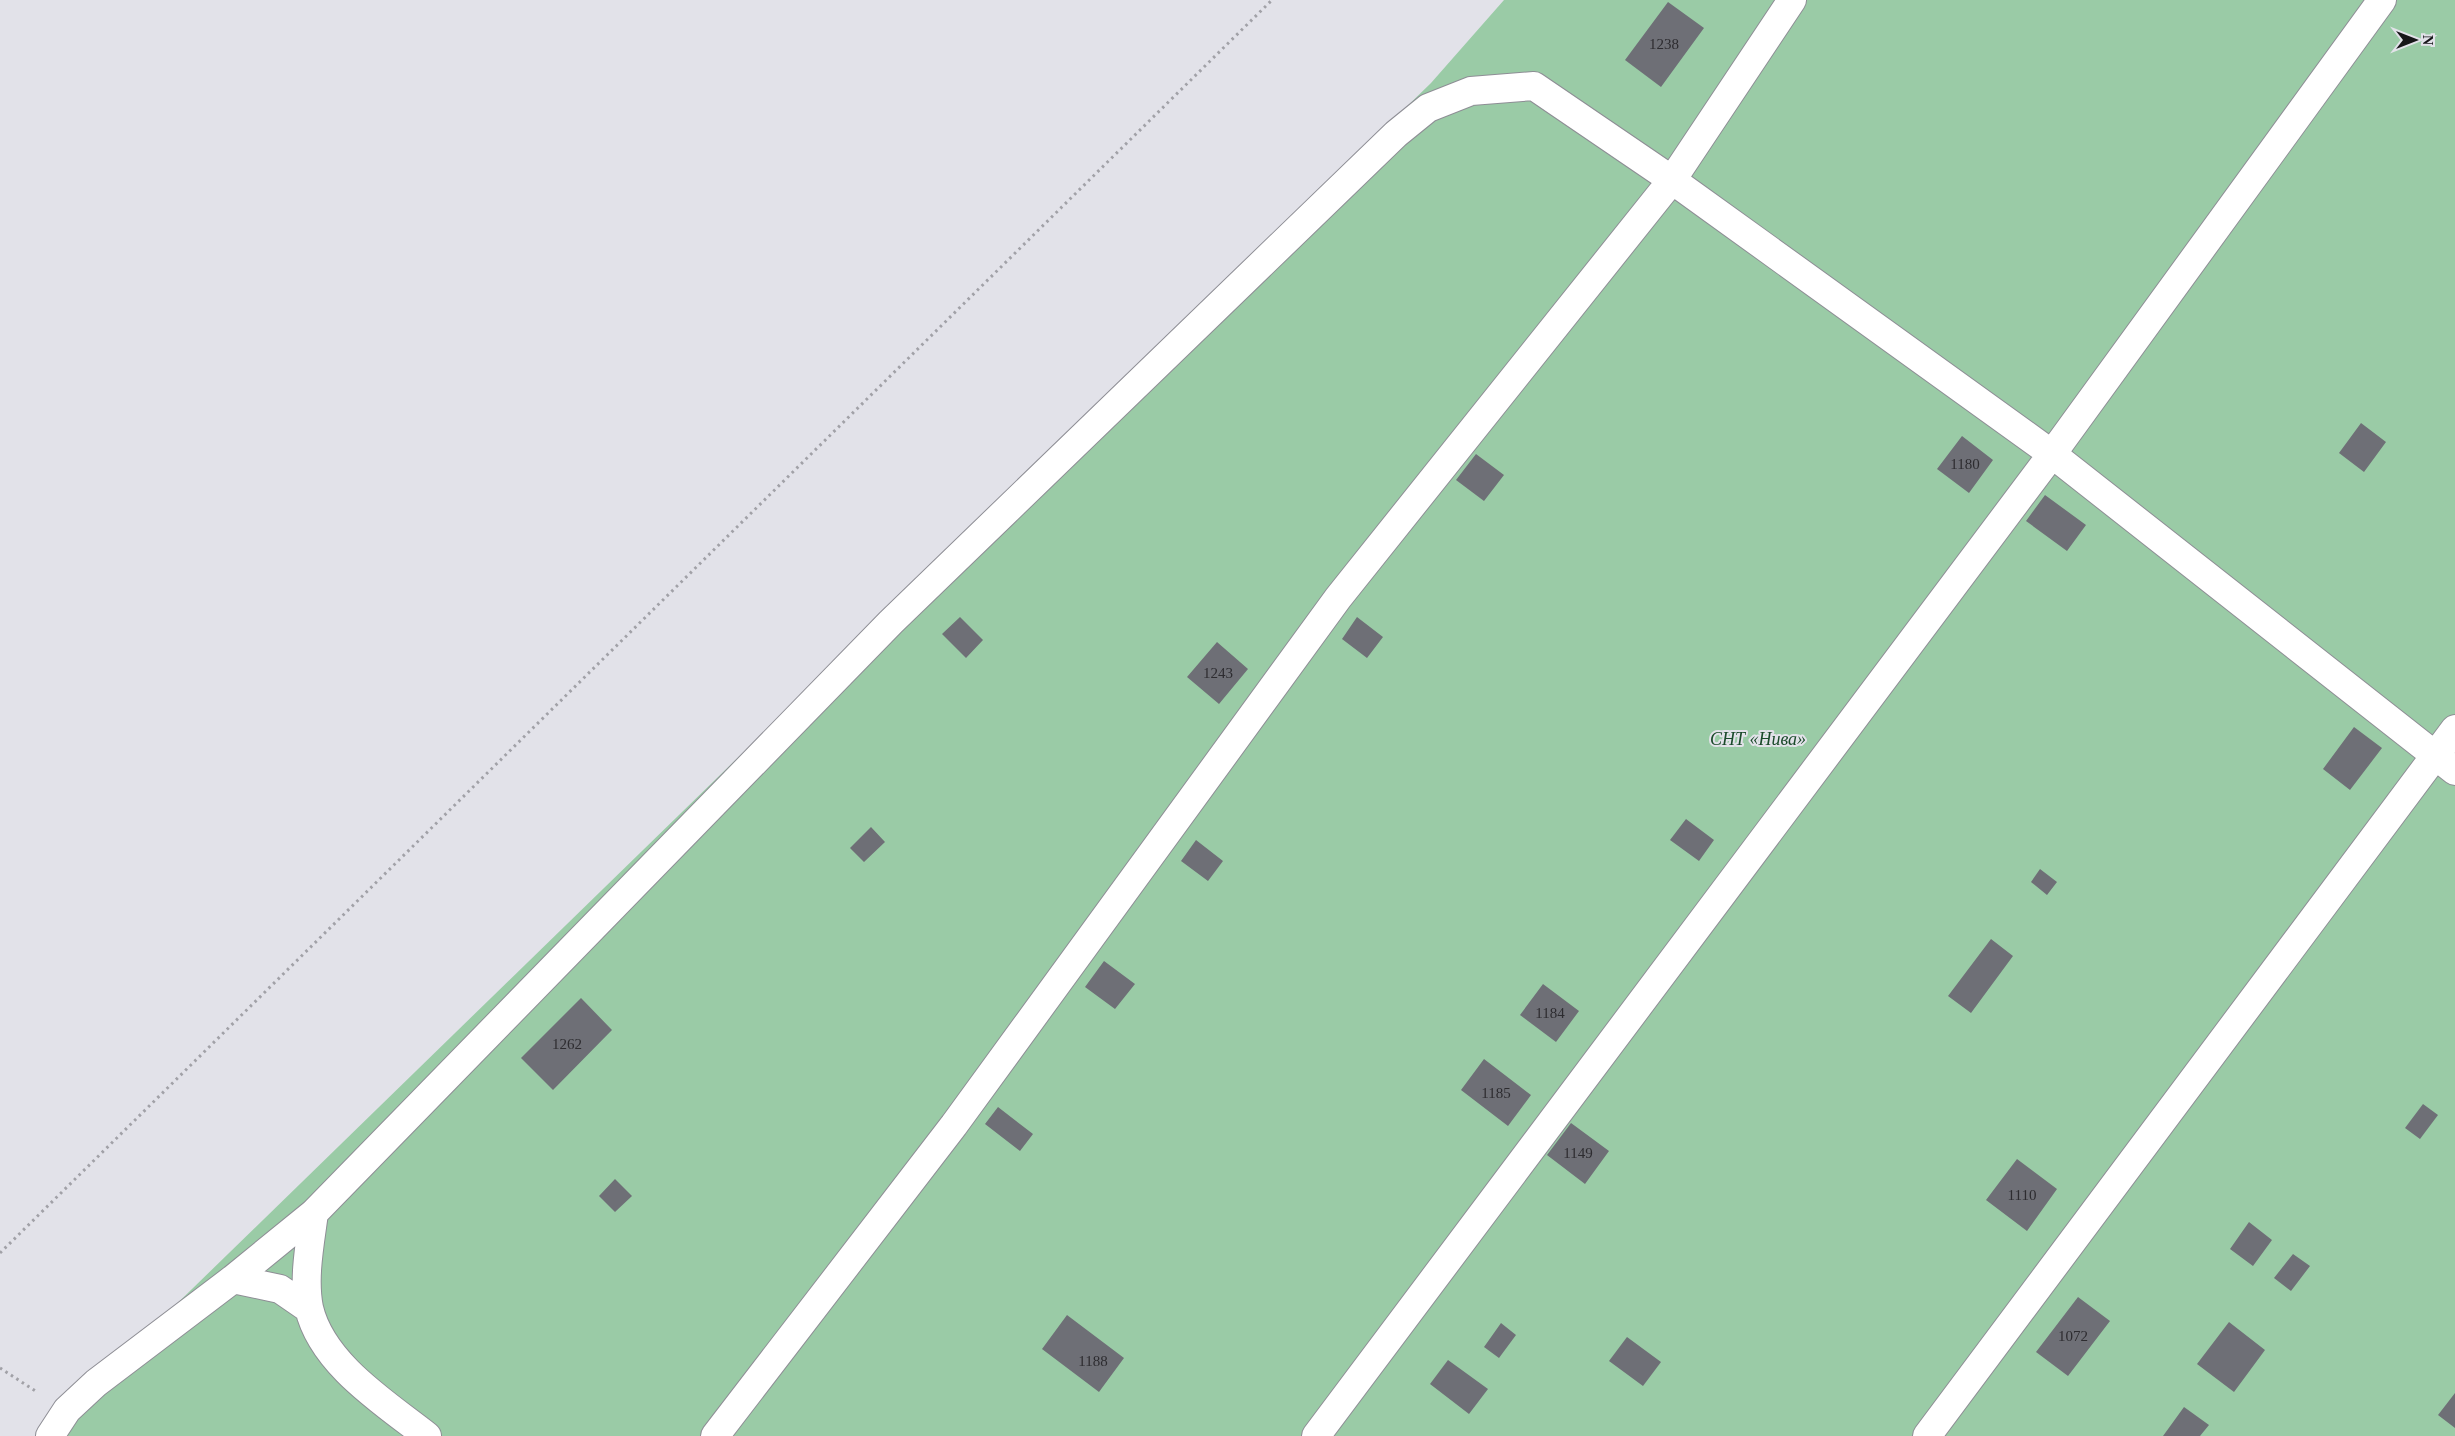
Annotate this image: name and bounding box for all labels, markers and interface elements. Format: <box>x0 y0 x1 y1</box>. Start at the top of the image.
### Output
north arrow <box>2390 15 2440 65</box>
text: N <box>2420 35 2435 45</box>
house number: 1238 <box>1649 36 1679 52</box>
house number: 1180 <box>1950 456 1980 472</box>
house number: 1243 <box>1203 665 1233 681</box>
park label: СНТ «Нива» <box>1710 729 1806 749</box>
house number: 1184 <box>1535 1005 1565 1021</box>
house number: 1262 <box>552 1036 582 1052</box>
house number: 1185 <box>1481 1085 1511 1101</box>
house number: 1149 <box>1563 1145 1593 1161</box>
house number: 1110 <box>2008 1187 2036 1203</box>
house number: 1072 <box>2058 1328 2088 1344</box>
house number: 1188 <box>1078 1353 1108 1369</box>

